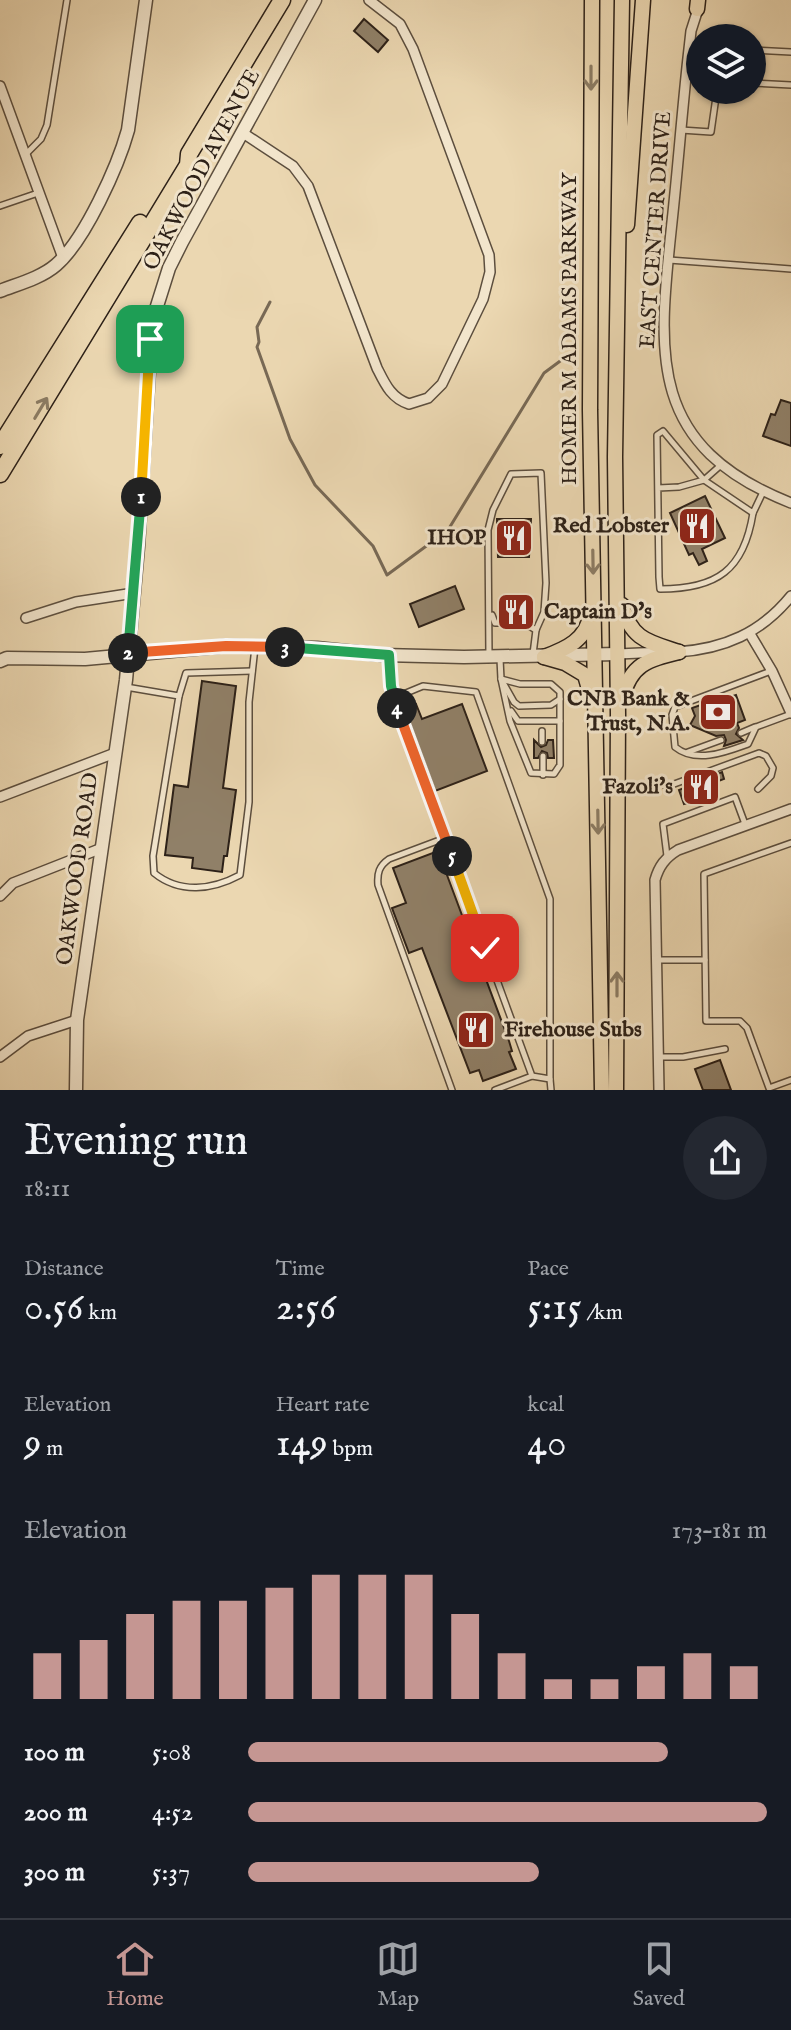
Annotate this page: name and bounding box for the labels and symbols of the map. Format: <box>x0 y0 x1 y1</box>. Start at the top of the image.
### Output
street label: OAKWOOD AVENUE <box>137 64 267 276</box>
one-way arrow <box>583 64 599 91</box>
street label: EAST CENTER DRIVE <box>634 110 678 350</box>
street label: HOMER M ADAMS PARKWAY <box>556 172 584 485</box>
pin <box>116 305 184 373</box>
one-way arrow <box>33 397 49 420</box>
pin: 1 <box>121 477 161 517</box>
restaurant icon: Red Lobster <box>676 505 718 547</box>
place label: Red Lobster <box>553 512 670 540</box>
restaurant icon: IHOP <box>493 517 535 559</box>
place label: IHOP <box>427 524 486 552</box>
one-way arrow <box>586 548 601 575</box>
restaurant icon: Captain D's <box>495 591 537 633</box>
place label: Captain D's <box>544 598 652 626</box>
pin: 3 <box>265 627 305 667</box>
pin: 2 <box>108 633 148 673</box>
place label: CNB Bank & Trust, N.A. <box>567 685 690 738</box>
pin: 4 <box>377 688 417 728</box>
bank icon: CNB Bank & Trust, N.A. <box>697 691 739 733</box>
restaurant icon: Fazoli's <box>680 766 722 808</box>
street label: OAKWOOD ROAD <box>51 771 105 967</box>
place label: Fazoli's <box>602 773 673 801</box>
one-way arrow <box>590 808 606 835</box>
pin: 5 <box>432 836 472 876</box>
pin <box>451 914 519 982</box>
one-way arrow <box>609 971 625 998</box>
restaurant icon: Firehouse Subs <box>455 1009 497 1051</box>
place label: Firehouse Subs <box>504 1016 642 1044</box>

